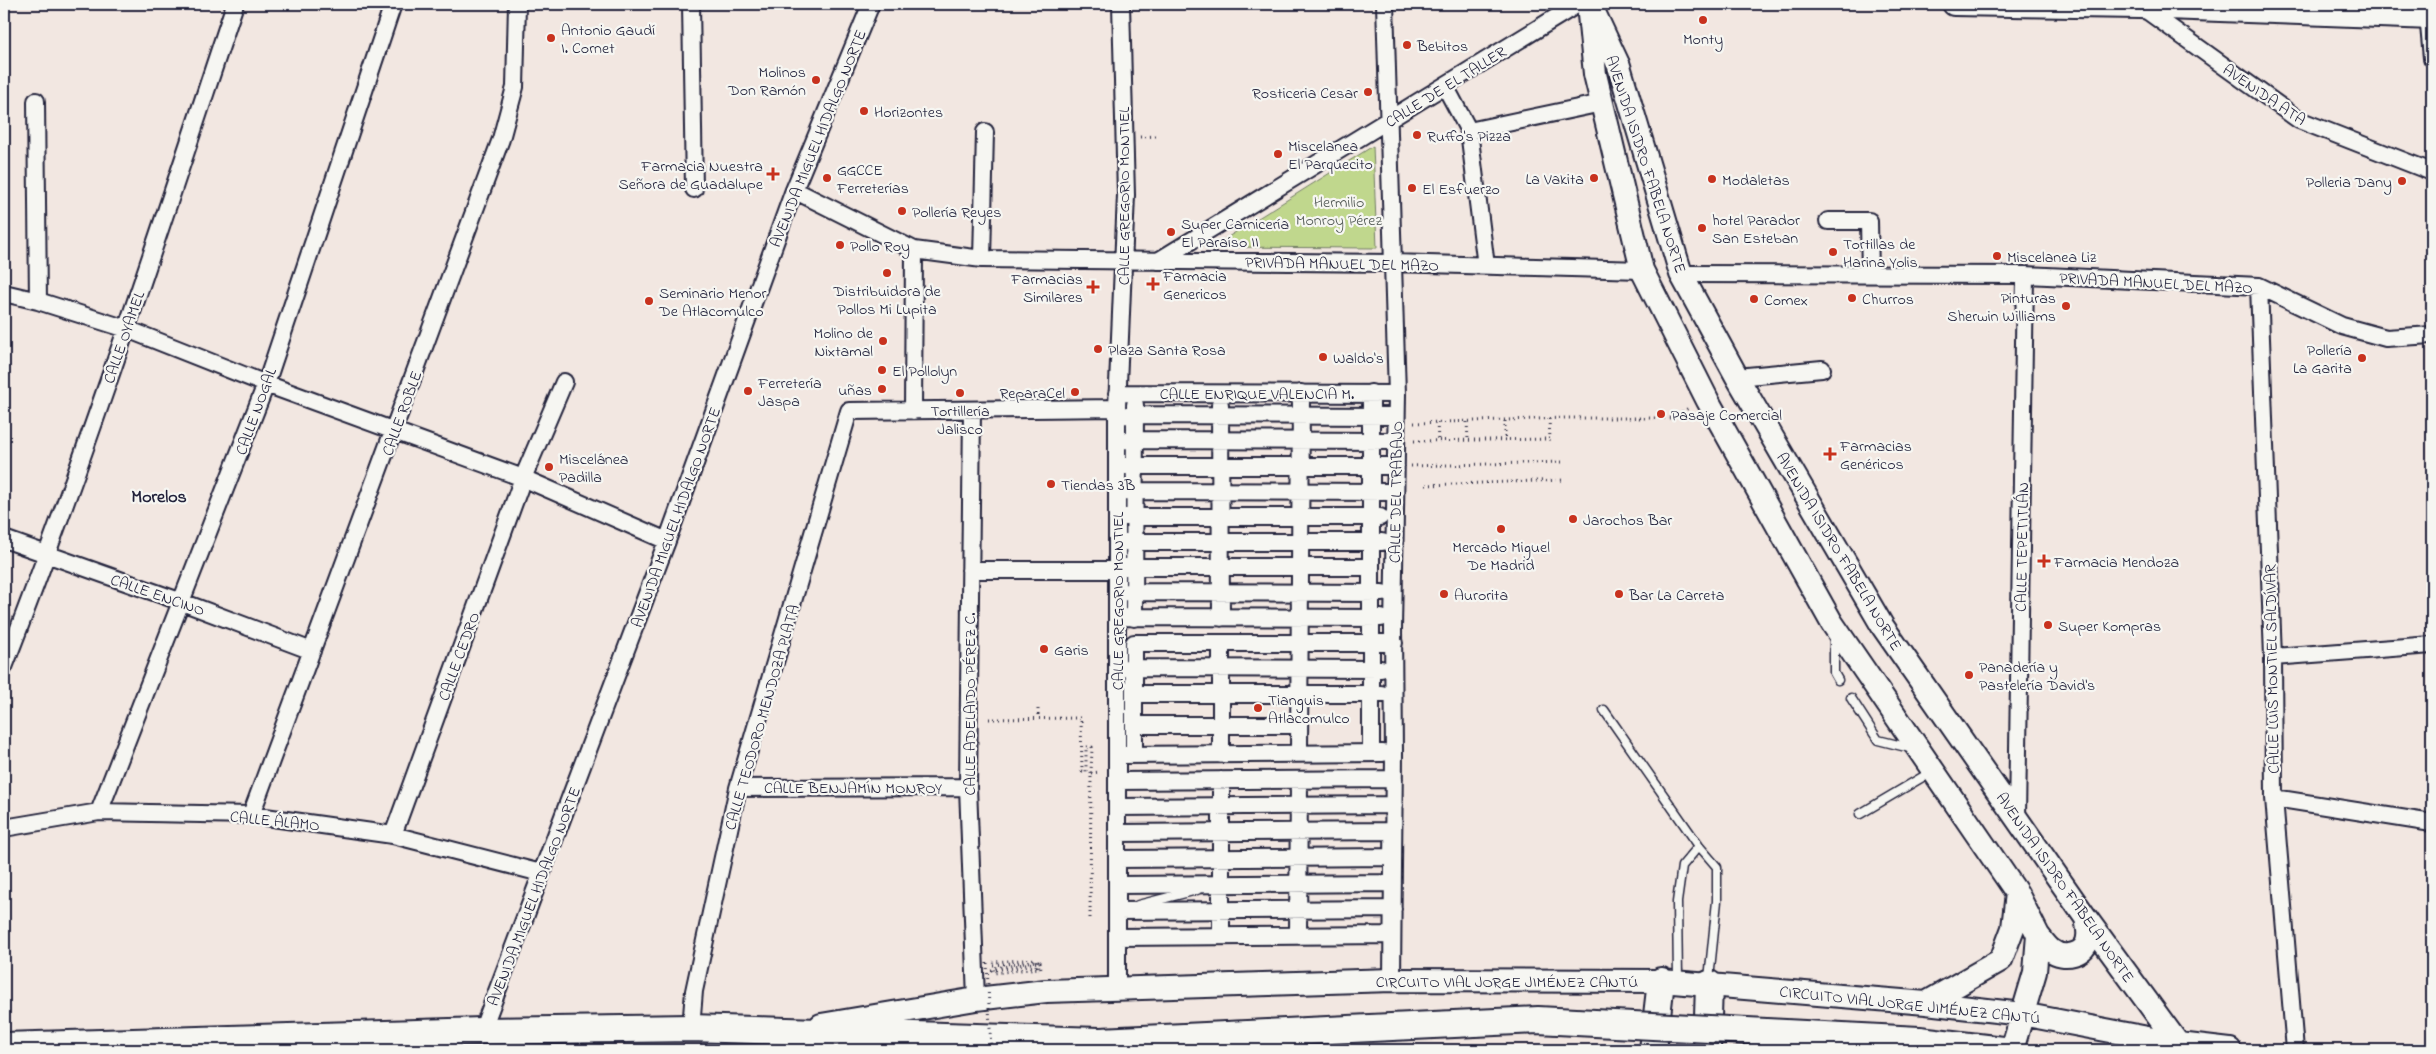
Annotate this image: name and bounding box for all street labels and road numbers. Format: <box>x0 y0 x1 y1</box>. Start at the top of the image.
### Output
street label: AVENIDA MIGUEL HIDALGO NORTE <box>764 26 874 251</box>
street label: CALLE DE EL TALLER <box>1381 41 1511 135</box>
street label: AVENIDA ISIDRO FABELA NORTE <box>1598 53 1692 277</box>
street label: AVENIDA ATA <box>2217 59 2311 133</box>
street label: CALLE GREGORIO MONTIEL <box>1113 107 1137 285</box>
street label: PRIVADA MANUEL DEL MAZO <box>1245 251 1439 279</box>
street label: PRIVADA MANUEL DEL MAZO <box>2058 267 2253 301</box>
street label: CALLE OYAMEL <box>98 288 152 387</box>
street label: CALLE NOGAL <box>230 365 284 459</box>
street label: CALLE ROBLE <box>376 368 429 460</box>
street label: CALLE ENRIQUE VALENCIA M. <box>1160 383 1354 407</box>
street label: AVENIDA MIGUEL HIDALGO NORTE <box>626 404 728 631</box>
street label: CALLE DEL TRABAJO <box>1384 421 1410 563</box>
street label: AVENIDA ISIDRO FABELA NORTE <box>1769 448 1907 656</box>
street label: CALLE TEPETITLÁN <box>2010 482 2036 612</box>
street label: CALLE GREGORIO MONTIEL <box>1107 512 1131 690</box>
street label: CALLE LUIS MONTIEL SALDÍVAR <box>2259 564 2287 774</box>
street label: CALLE ENCINO <box>107 569 208 623</box>
street label: CALLE TEODORO MENDOZA PLATA <box>719 602 807 833</box>
street label: CALLE CEDRO <box>433 609 487 704</box>
street label: CALLE ADELAIDO PÉREZ C. <box>959 613 983 795</box>
street label: CALLE BENJAMÍN MONROY <box>764 777 943 801</box>
street label: AVENIDA MIGUEL HIDALGO NORTE <box>482 784 588 1010</box>
street label: AVENIDA ISIDRO FABELA NORTE <box>1989 788 2140 988</box>
street label: CALLE ÁLAMO <box>229 805 321 839</box>
street label: CIRCUITO VIAL JORGE JIMÉNEZ CANTÚ <box>1376 971 1638 995</box>
street label: CIRCUITO VIAL JORGE JIMÉNEZ CANTÚ <box>1778 980 2041 1032</box>

